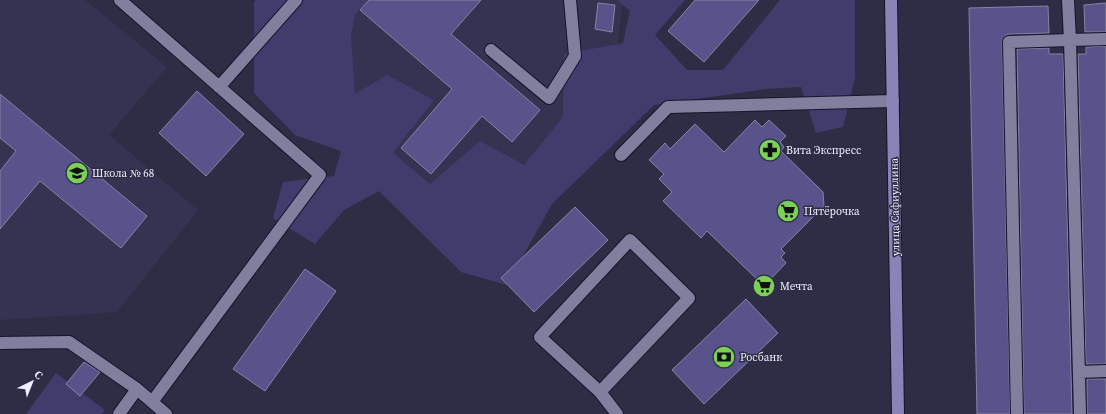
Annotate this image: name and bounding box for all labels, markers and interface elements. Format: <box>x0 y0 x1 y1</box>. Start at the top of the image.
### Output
pharmacy icon: Вита Экспресс <box>757 137 783 163</box>
place label: Вита Экспресс <box>786 143 862 158</box>
street label: улица Сафиуллина <box>887 157 903 256</box>
school or university icon: Школа № 68 <box>64 160 90 186</box>
place label: Школа № 68 <box>92 166 154 181</box>
supermarket icon: Пятёрочка <box>775 198 801 224</box>
place label: Пятёрочка <box>804 204 860 219</box>
supermarket icon: Мечта <box>751 273 777 299</box>
place label: Мечта <box>780 279 813 294</box>
bank icon: Росбанк <box>711 344 737 370</box>
place label: Росбанк <box>740 350 782 365</box>
north arrow <box>12 362 52 402</box>
text: С <box>31 367 46 383</box>

